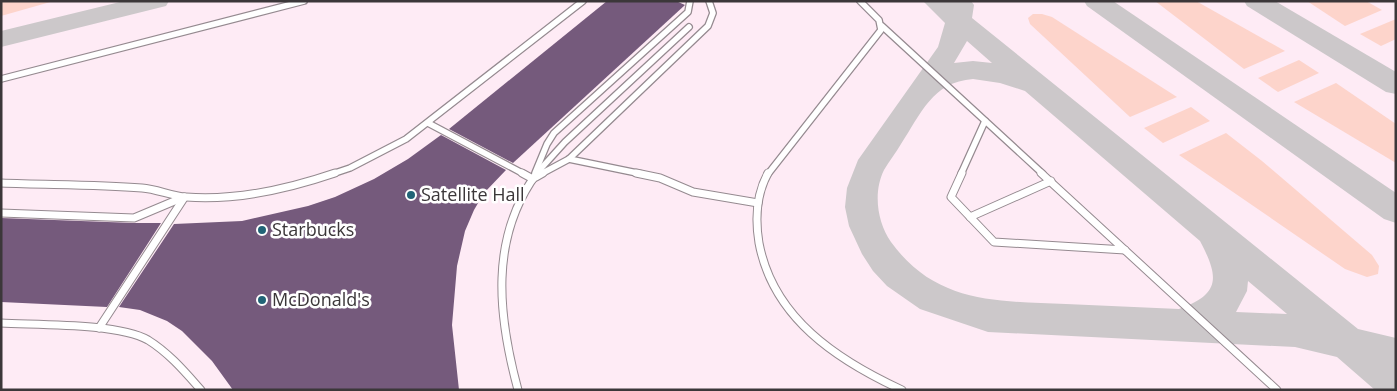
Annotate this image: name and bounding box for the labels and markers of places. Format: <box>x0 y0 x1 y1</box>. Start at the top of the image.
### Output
place label: Satellite Hall <box>421 182 525 206</box>
marker: Satellite Hall <box>405 189 417 201</box>
place label: Starbucks <box>272 217 354 241</box>
marker: Starbucks <box>256 224 268 236</box>
place label: McDonald's <box>272 287 370 311</box>
marker: McDonald's <box>256 294 268 306</box>

